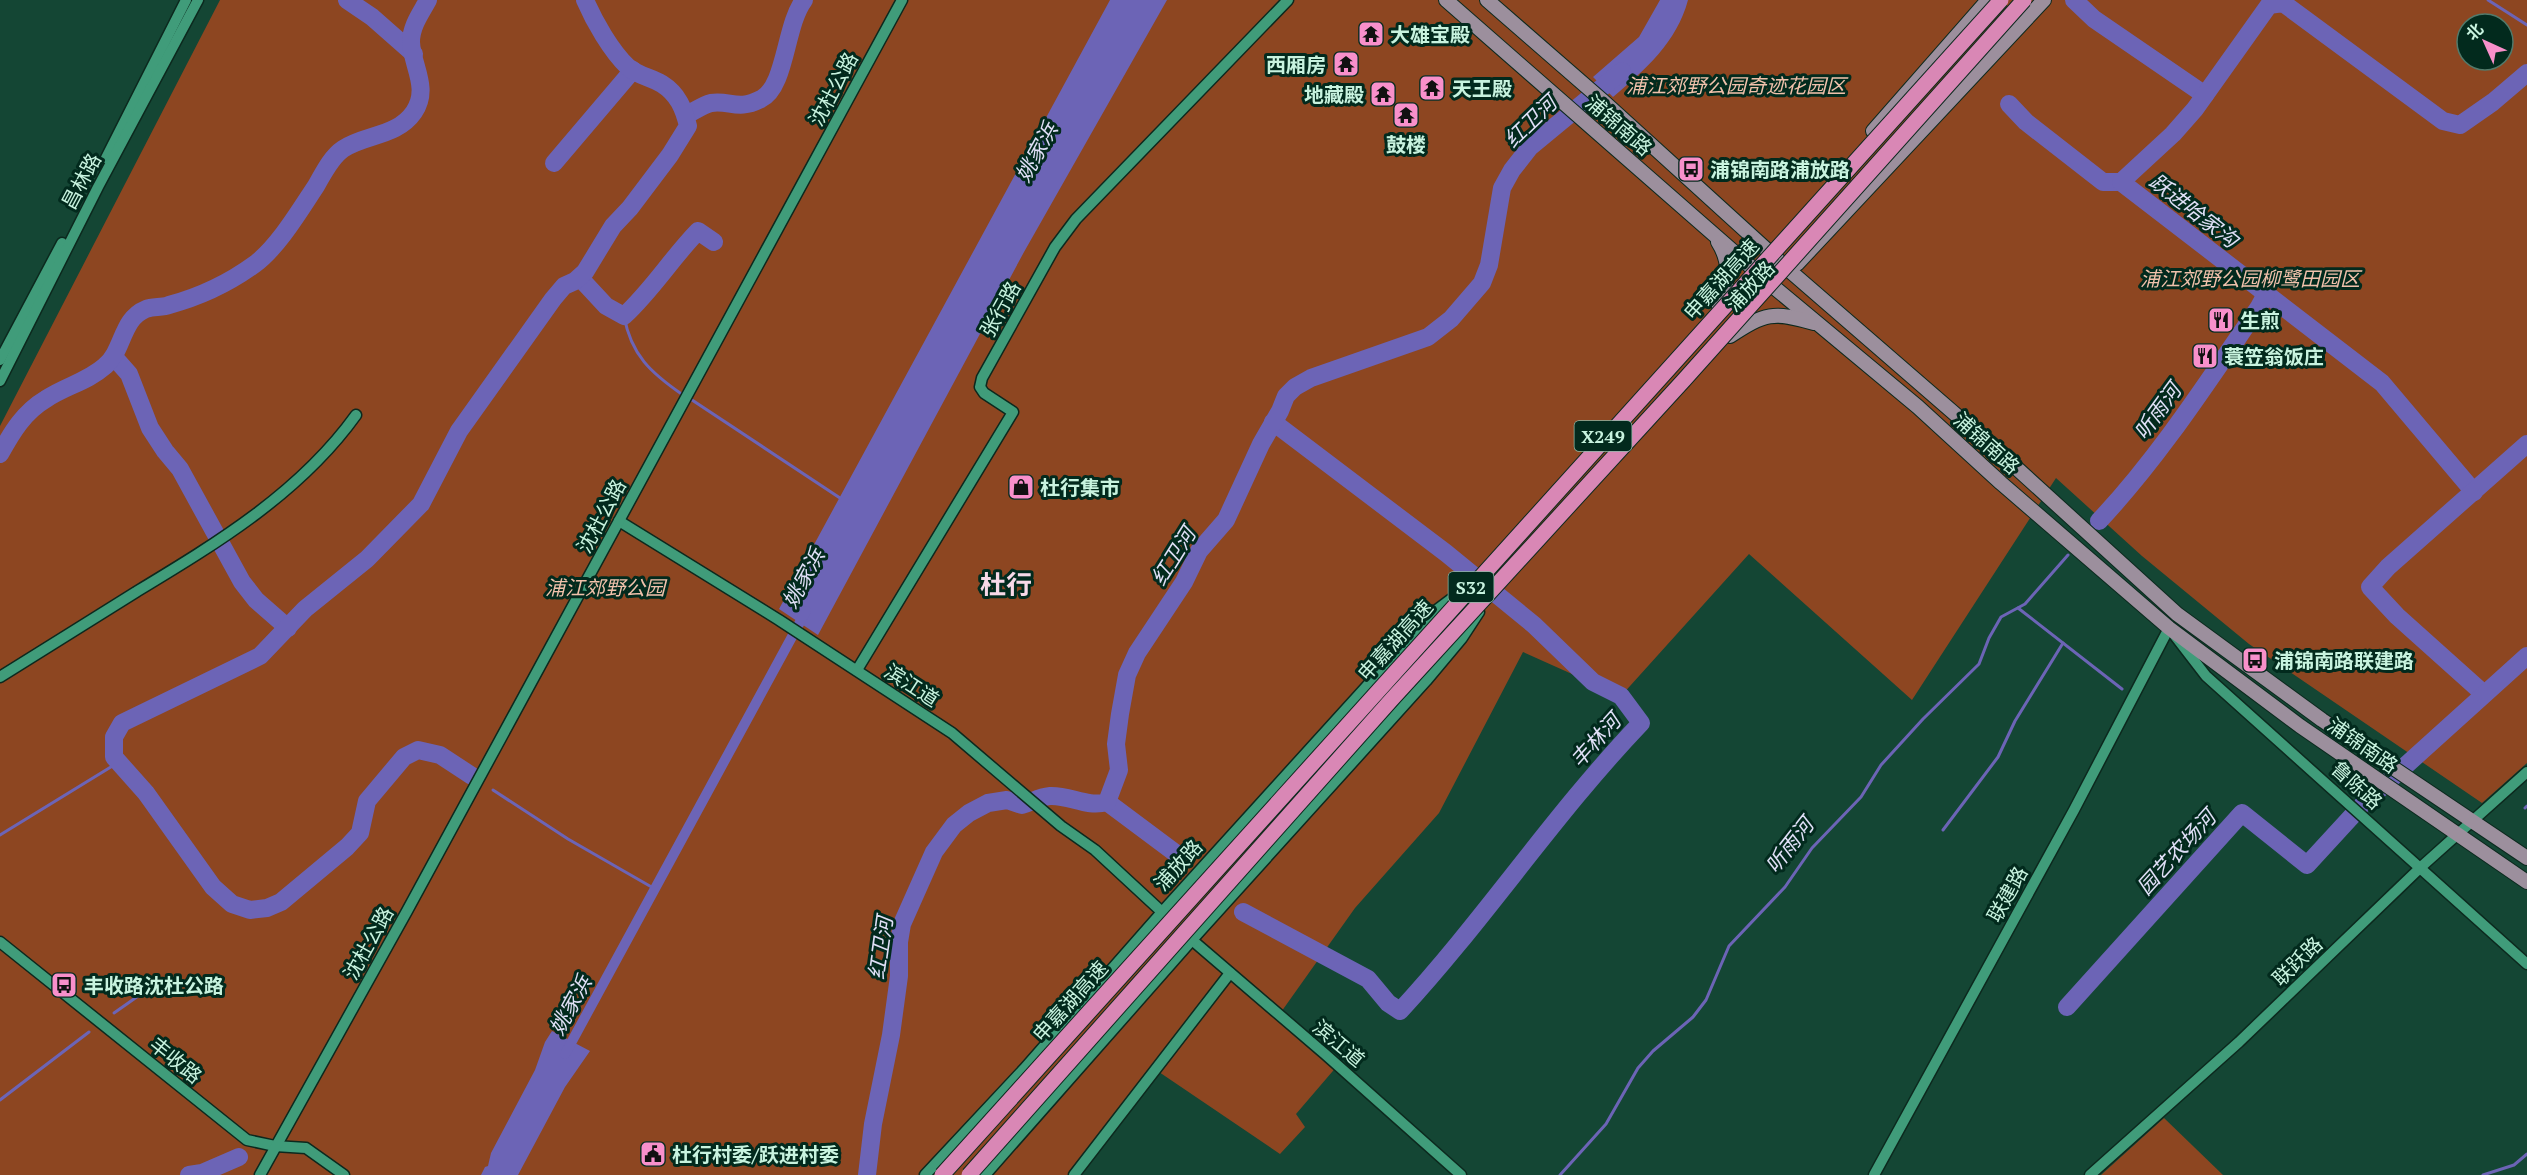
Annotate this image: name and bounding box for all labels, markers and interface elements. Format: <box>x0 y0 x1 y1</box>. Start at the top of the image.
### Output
north arrow <box>2455 12 2515 72</box>
text: 北 <box>2461 18 2488 45</box>
temple icon: 大雄宝殿 <box>1356 19 1386 49</box>
place label: 大雄宝殿 <box>1390 21 1470 48</box>
street label: 沈杜公路 <box>802 47 864 131</box>
temple icon: 西厢房 <box>1331 49 1361 79</box>
place label: 西厢房 <box>1266 51 1326 78</box>
park label: 浦江郊野公园奇迹花园区 <box>1626 72 1849 99</box>
temple icon: 天王殿 <box>1417 73 1447 103</box>
place label: 天王殿 <box>1452 75 1512 102</box>
temple icon: 地藏殿 <box>1368 79 1398 109</box>
place label: 地藏殿 <box>1304 81 1364 108</box>
water label: 红卫河 <box>1498 86 1565 153</box>
street label: 浦锦南路 <box>1580 89 1658 161</box>
temple icon: 鼓楼 <box>1391 100 1421 130</box>
water label: 姚家浜 <box>1008 116 1064 186</box>
place label: 鼓楼 <box>1386 131 1426 158</box>
street label: 昌林路 <box>55 148 107 214</box>
bus stop icon: 浦锦南路浦放路 <box>1676 154 1706 184</box>
place label: 浦锦南路浦放路 <box>1710 156 1850 183</box>
water label: 跃进哈家沟 <box>2144 167 2246 255</box>
street label: 申嘉湖高速 <box>1678 233 1764 325</box>
street label: 浦放路 <box>1720 255 1780 317</box>
park label: 浦江郊野公园柳鹭田园区 <box>2140 265 2363 292</box>
street label: 张行路 <box>974 276 1026 342</box>
restaurant icon: 生煎 <box>2206 305 2236 335</box>
place label: 生煎 <box>2240 307 2280 334</box>
restaurant icon: 蓑笠翁饭庄 <box>2190 341 2220 371</box>
place label: 蓑笠翁饭庄 <box>2224 343 2324 370</box>
water label: 听雨河 <box>2127 374 2189 445</box>
street label: 浦锦南路 <box>1948 406 2026 480</box>
road number: X249 <box>1574 421 1632 451</box>
shop icon: 杜行集市 <box>1006 472 1036 502</box>
street label: 沈杜公路 <box>570 474 632 558</box>
place label: 杜行集市 <box>1040 474 1120 501</box>
water label: 红卫河 <box>1144 518 1204 590</box>
water label: 姚家浜 <box>775 542 831 612</box>
district label: 杜行 <box>980 567 1032 601</box>
road number: S32 <box>1448 572 1494 602</box>
park label: 浦江郊野公园 <box>545 574 668 601</box>
street label: 申嘉湖高速 <box>1352 594 1438 686</box>
bus stop icon: 浦锦南路联建路 <box>2240 645 2270 675</box>
place label: 浦锦南路联建路 <box>2274 647 2414 674</box>
street label: 滨江道 <box>879 657 945 713</box>
water label: 丰林河 <box>1564 704 1629 773</box>
street label: 浦锦南路 <box>2322 711 2404 779</box>
street label: 鲁陈路 <box>2326 755 2388 815</box>
water label: 园艺农场河 <box>2130 801 2224 900</box>
water label: 听雨河 <box>1759 808 1822 878</box>
street label: 浦放路 <box>1148 834 1208 896</box>
street label: 联建路 <box>1981 861 2033 927</box>
street label: 沈杜公路 <box>337 901 399 985</box>
water label: 红卫河 <box>862 911 899 981</box>
street label: 联跃路 <box>2266 930 2328 992</box>
street label: 申嘉湖高速 <box>1027 955 1113 1047</box>
water label: 姚家浜 <box>542 969 598 1039</box>
bus stop icon: 丰收路沈杜公路 <box>49 970 79 1000</box>
place label: 丰收路沈杜公路 <box>84 972 224 999</box>
street label: 滨江道 <box>1307 1013 1371 1073</box>
street label: 丰收路 <box>144 1031 208 1089</box>
public building icon: 杜行村委/跃进村委 <box>638 1139 668 1169</box>
place label: 杜行村委/跃进村委 <box>672 1141 839 1168</box>

